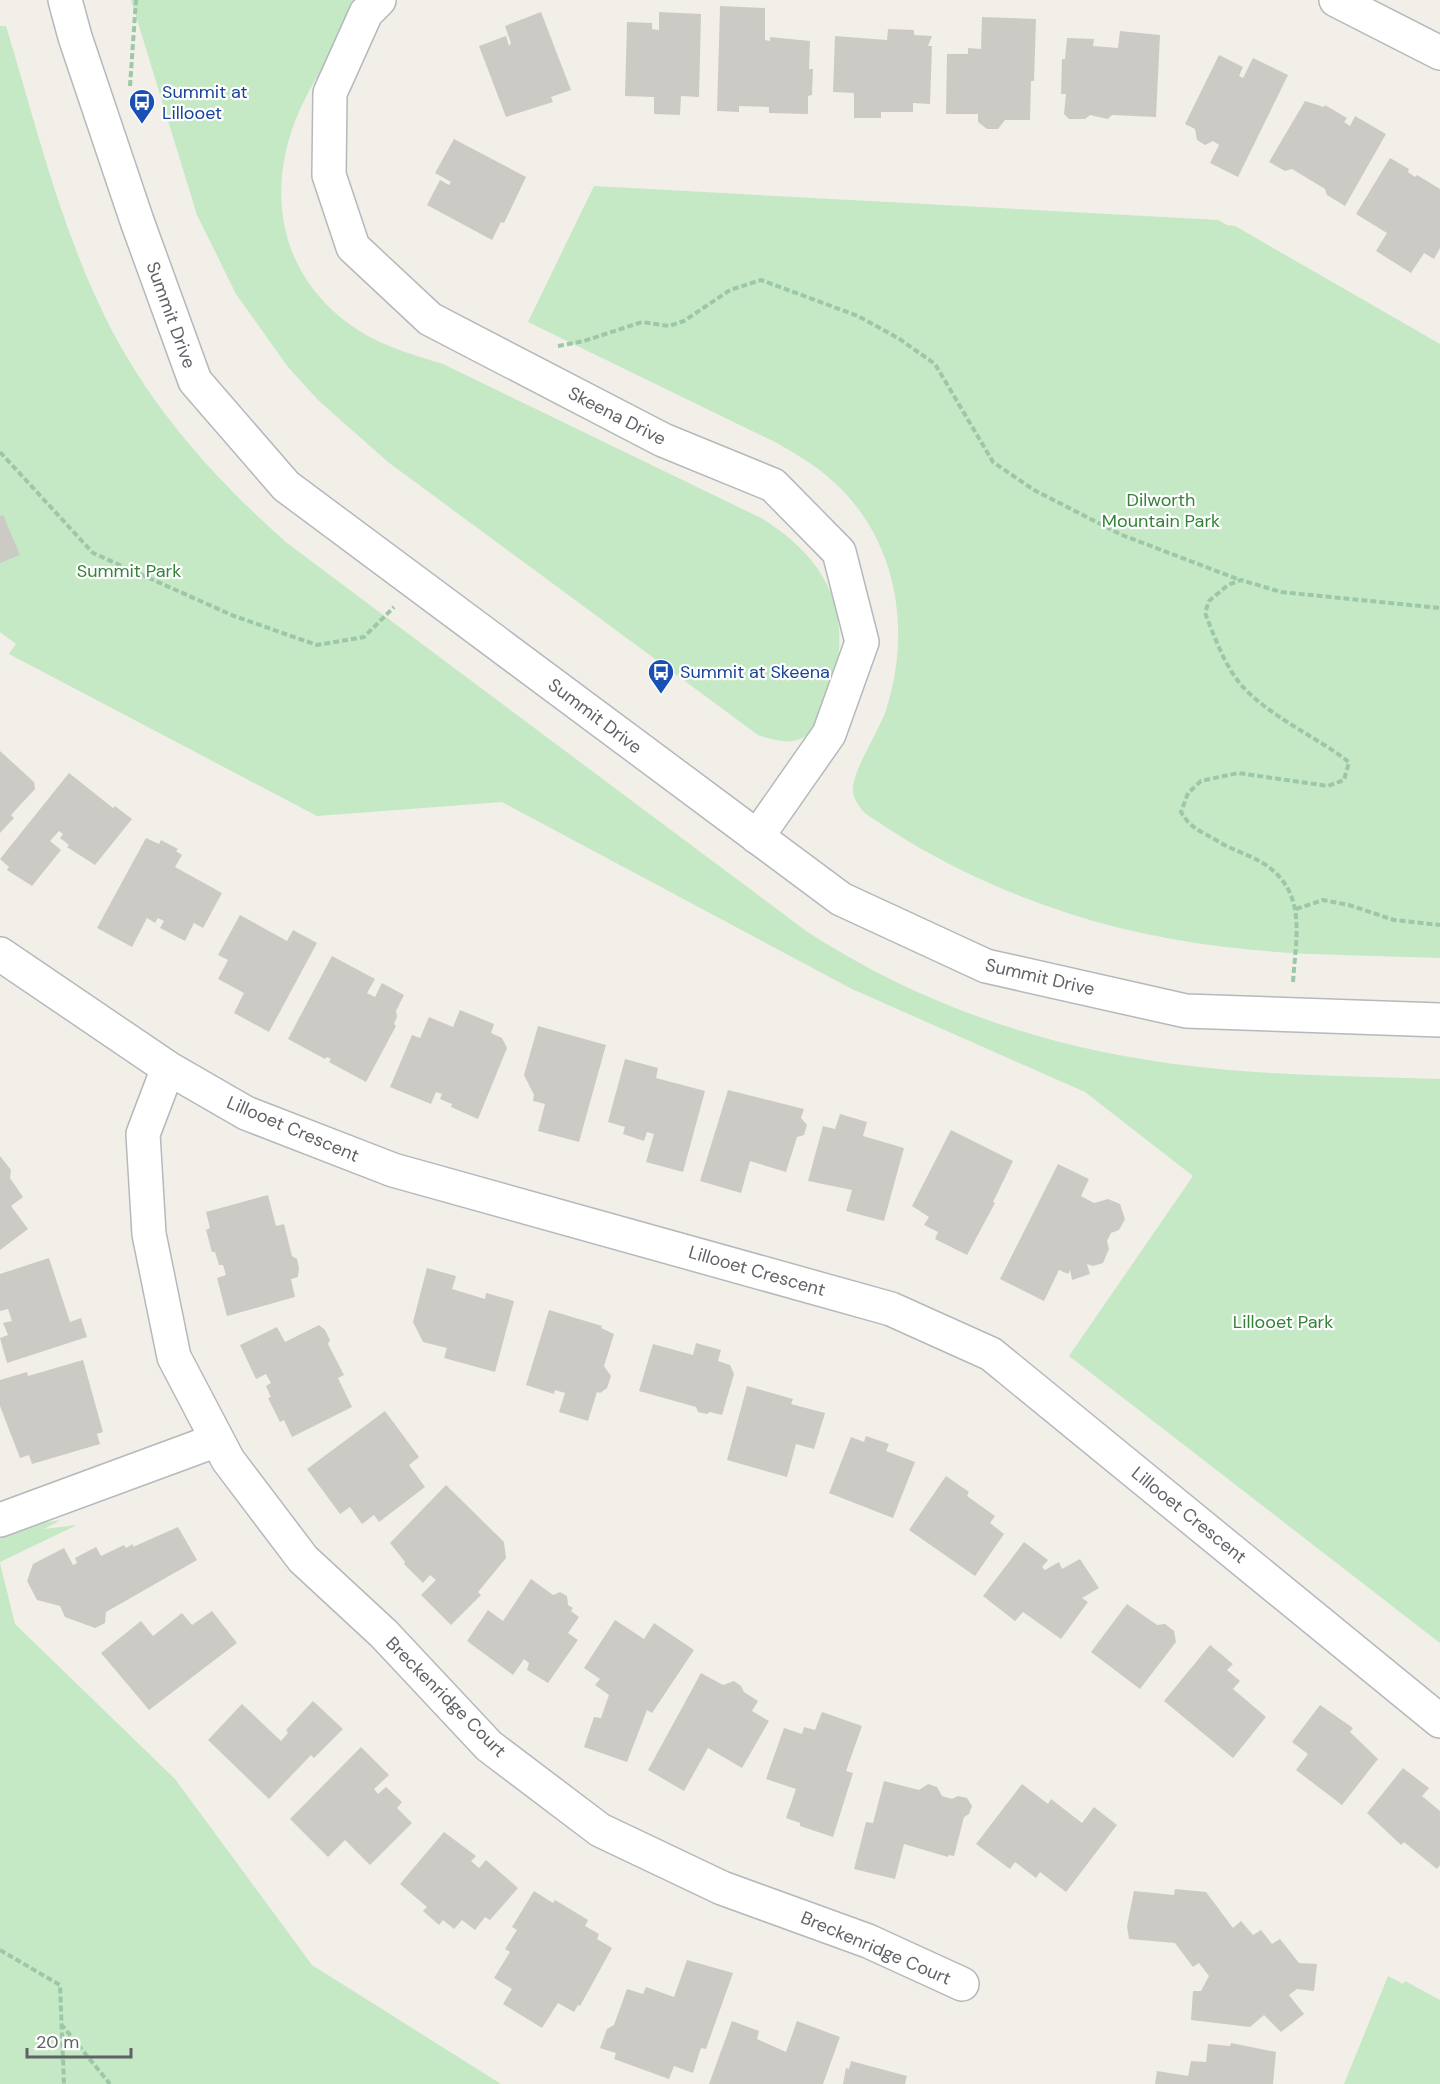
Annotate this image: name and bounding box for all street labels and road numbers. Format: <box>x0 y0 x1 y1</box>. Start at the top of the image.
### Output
street label: Summit Drive <box>141 258 201 372</box>
street label: Skeena Drive <box>564 381 670 451</box>
street label: Summit Drive <box>543 673 647 759</box>
street label: Summit Drive <box>983 953 1097 1001</box>
street label: Lillooet Crescent <box>223 1090 363 1168</box>
street label: Lillooet Crescent <box>686 1240 828 1302</box>
street label: Lillooet Crescent <box>1127 1461 1251 1569</box>
street label: Breckenridge Court <box>381 1632 511 1762</box>
street label: Breckenridge Court <box>797 1905 955 1991</box>

